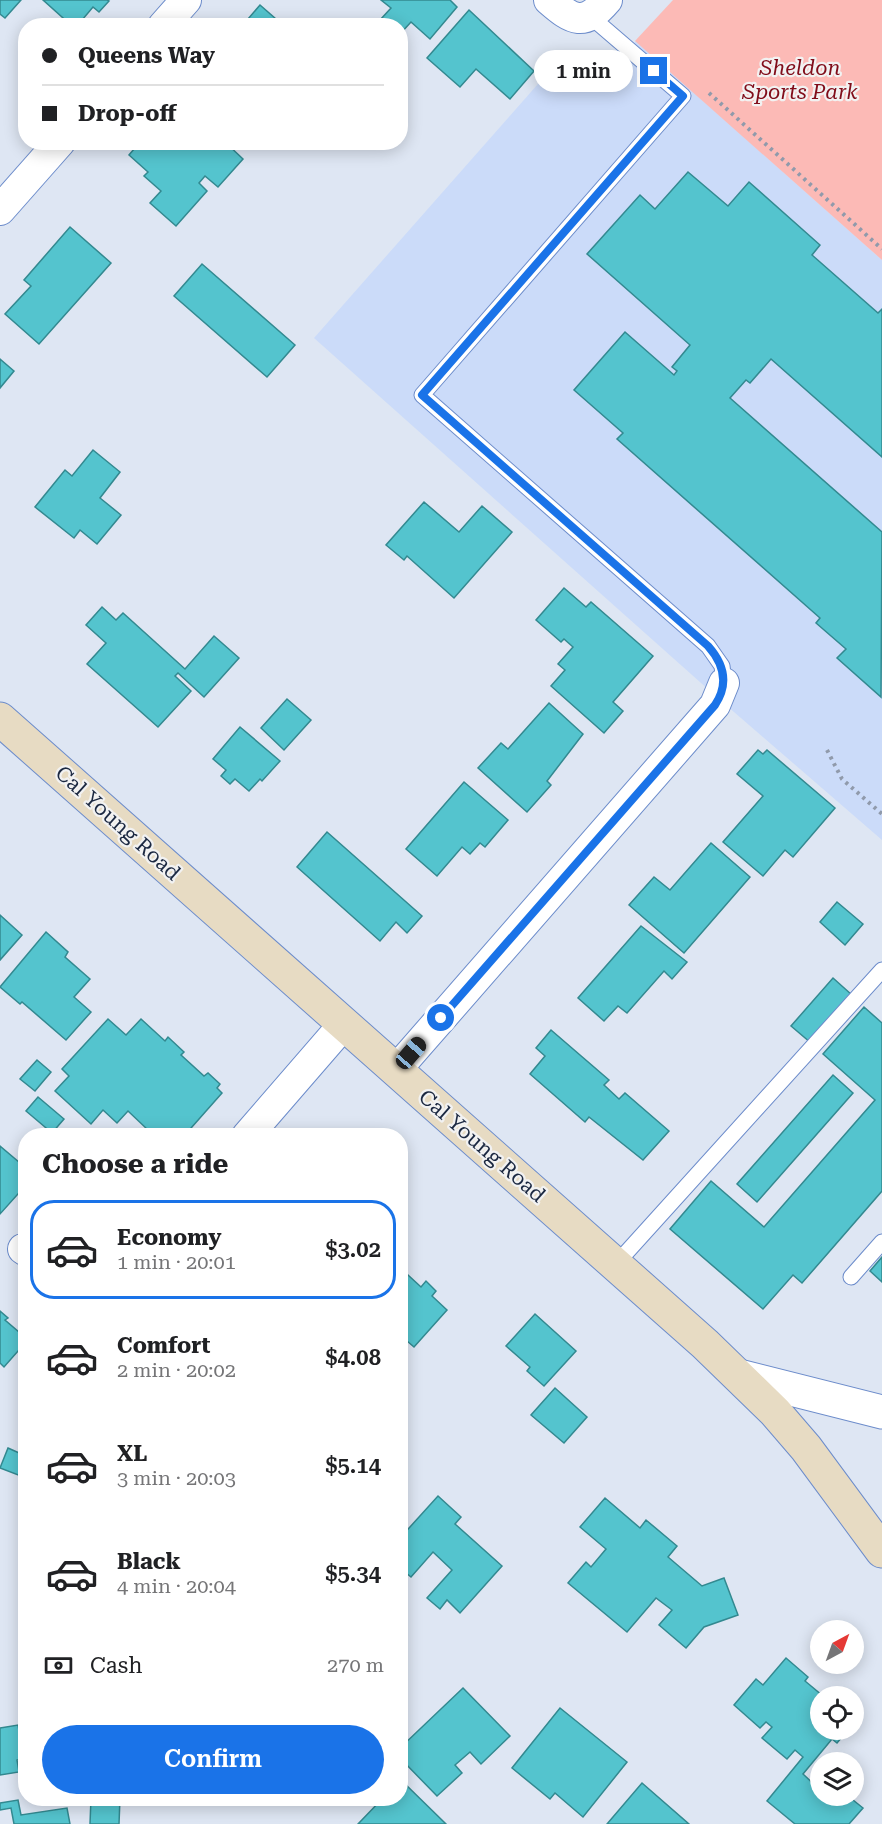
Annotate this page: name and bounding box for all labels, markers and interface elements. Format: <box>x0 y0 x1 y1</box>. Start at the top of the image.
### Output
text: Queens Way <box>78 43 215 68</box>
callout: 1 min <box>534 50 633 92</box>
park label: Sheldon Sports Park <box>741 56 858 104</box>
route end <box>640 57 667 84</box>
text: 1 min <box>556 59 611 83</box>
text: Drop-off <box>78 101 176 126</box>
street label: Cal Young Road <box>51 761 186 886</box>
route start <box>427 1004 454 1031</box>
car <box>392 1034 430 1072</box>
street label: Cal Young Road <box>414 1085 550 1208</box>
text: Choose a ride <box>42 1148 228 1180</box>
icon: car <box>45 1223 99 1277</box>
text: Economy <box>117 1225 221 1250</box>
text: $3.02 <box>325 1237 381 1262</box>
text: 1 min · 20:01 <box>117 1250 236 1274</box>
icon: car <box>45 1331 99 1385</box>
text: Comfort <box>117 1333 210 1358</box>
text: $4.08 <box>325 1345 381 1370</box>
text: 2 min · 20:02 <box>117 1358 236 1382</box>
icon: car <box>45 1439 99 1493</box>
text: XL <box>117 1441 147 1466</box>
text: $5.14 <box>325 1453 381 1478</box>
text: 3 min · 20:03 <box>117 1466 236 1490</box>
icon: car <box>45 1547 99 1601</box>
text: Black <box>117 1549 181 1574</box>
text: $5.34 <box>325 1561 381 1586</box>
text: 4 min · 20:04 <box>117 1574 236 1598</box>
north arrow <box>810 1620 864 1674</box>
map controls <box>810 1620 864 1806</box>
icon: cash <box>42 1649 75 1682</box>
text: Cash <box>90 1653 142 1678</box>
text: 270 m <box>327 1653 384 1677</box>
button: locate <box>810 1686 864 1740</box>
button: Confirm <box>42 1725 384 1794</box>
button: layers <box>810 1752 864 1806</box>

